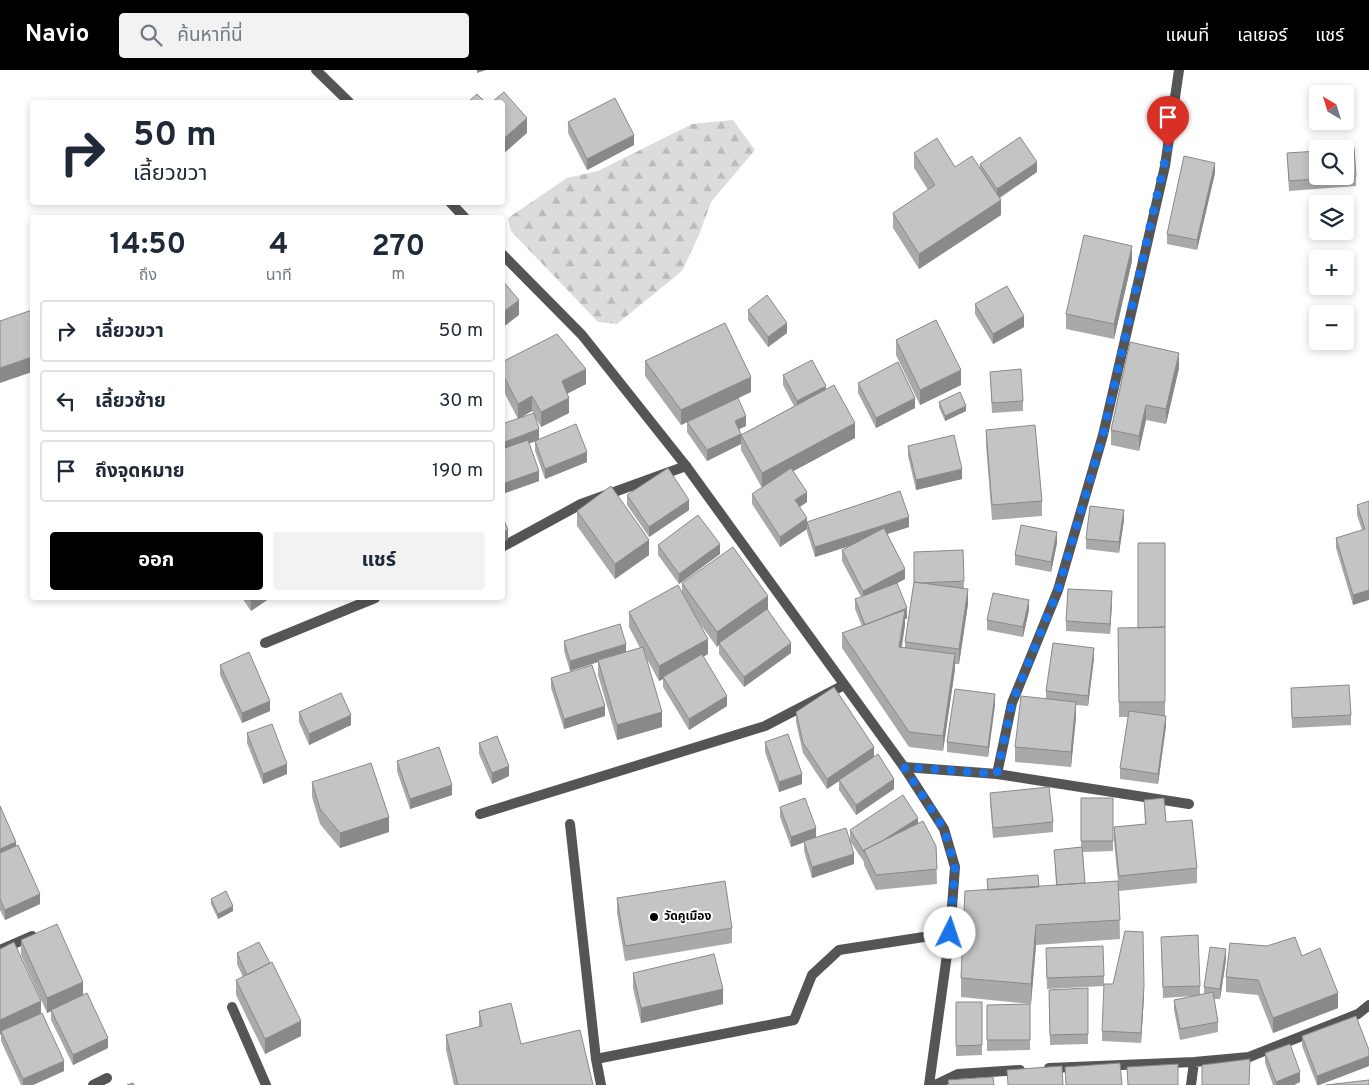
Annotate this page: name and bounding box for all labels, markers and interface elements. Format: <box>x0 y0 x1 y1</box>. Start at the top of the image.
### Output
search box <box>119 13 469 58</box>
text: Navio <box>25 20 89 50</box>
icon: search <box>137 21 165 49</box>
text: ค้นหาที่นี่ <box>177 24 243 48</box>
text: แผนที่ <box>1165 25 1209 48</box>
text: เลเยอร์ <box>1237 25 1287 48</box>
text: แชร์ <box>1315 25 1344 48</box>
north arrow <box>1309 85 1354 130</box>
map controls <box>1309 85 1354 350</box>
pin <box>1147 96 1189 147</box>
icon: arrive <box>1154 103 1182 131</box>
text: 50 m <box>133 114 217 158</box>
icon: right <box>50 120 115 185</box>
button: search <box>1309 140 1354 185</box>
text: เลี้ยวขวา <box>133 161 208 188</box>
button: layers <box>1309 195 1354 240</box>
text: 14:50 <box>110 227 186 264</box>
text: 4 <box>269 227 288 264</box>
text: 270 <box>371 229 425 266</box>
button: + <box>1309 250 1354 295</box>
text: m <box>392 265 405 285</box>
text: ถึง <box>139 266 157 286</box>
text: นาที <box>266 266 292 286</box>
button: − <box>1309 305 1354 350</box>
icon: right <box>52 317 80 345</box>
text: 50 m <box>438 319 483 343</box>
text: เลี้ยวขวา <box>95 320 164 344</box>
icon: left <box>52 387 80 415</box>
text: 30 m <box>439 389 483 413</box>
text: เลี้ยวซ้าย <box>95 390 166 414</box>
icon: arrive <box>52 457 80 485</box>
text: 190 m <box>432 459 483 483</box>
text: ถึงจุดหมาย <box>95 460 185 484</box>
button: ออก <box>50 532 263 590</box>
button: แชร์ <box>273 532 485 590</box>
position arrow <box>923 906 975 958</box>
place label: วัดคูเมือง <box>664 909 711 925</box>
marker: วัดคูเมือง <box>648 911 660 923</box>

